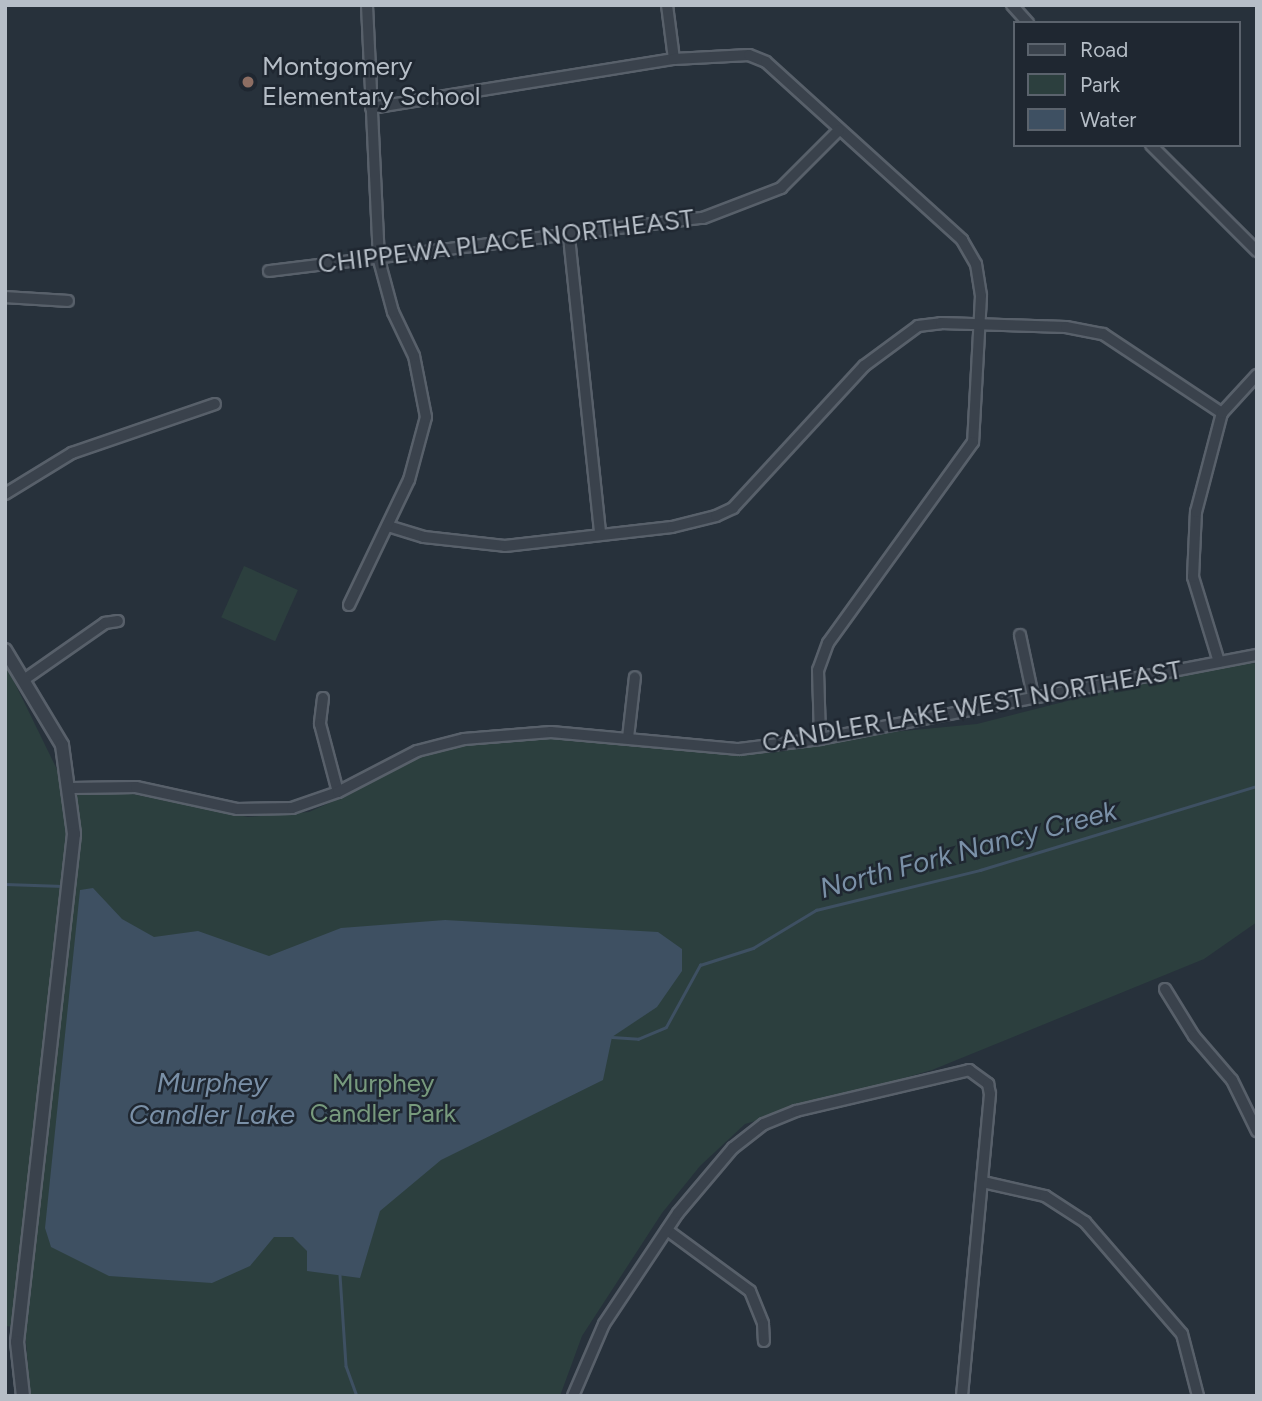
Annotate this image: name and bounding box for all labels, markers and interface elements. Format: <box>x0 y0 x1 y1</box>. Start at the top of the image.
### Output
legend <box>1014 21 1241 147</box>
text: Road <box>1080 37 1128 62</box>
place label: Montgomery Elementary School <box>262 51 480 112</box>
text: Park <box>1080 72 1120 97</box>
marker: Montgomery Elementary School <box>240 74 256 90</box>
text: Water <box>1080 107 1136 132</box>
street label: CHIPPEWA PLACE NORTHEAST <box>316 203 696 281</box>
street label: CANDLER LAKE WEST NORTHEAST <box>760 655 1184 759</box>
water label: North Fork Nancy Creek <box>816 793 1120 905</box>
water label: Murphey Candler Lake <box>129 1065 295 1131</box>
park label: Murphey Candler Park <box>310 1068 456 1130</box>

